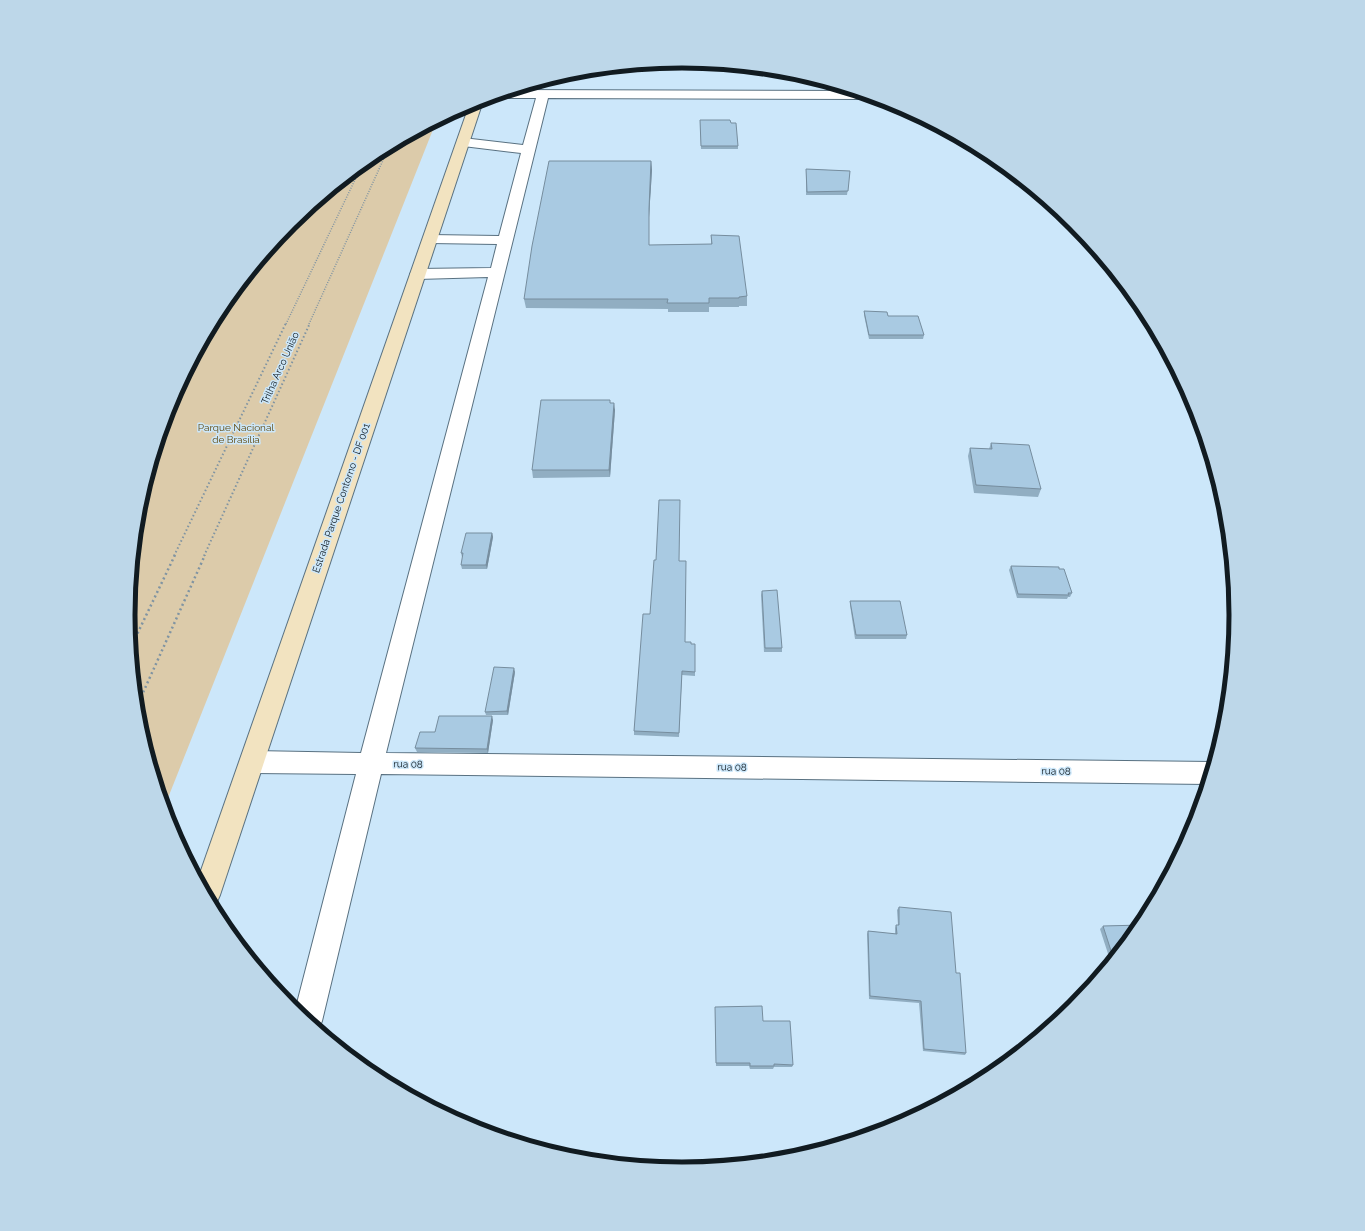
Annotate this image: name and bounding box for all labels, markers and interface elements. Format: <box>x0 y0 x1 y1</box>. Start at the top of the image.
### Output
street label: Trilha Arco União <box>259 330 301 406</box>
street label: Estrada Parque Contorno - DF 001 <box>310 421 372 574</box>
park label: Parque Nacional de Brasília <box>198 422 274 445</box>
street label: rua 08 <box>393 758 423 770</box>
street label: rua 08 <box>717 761 747 773</box>
street label: rua 08 <box>1041 765 1071 777</box>

